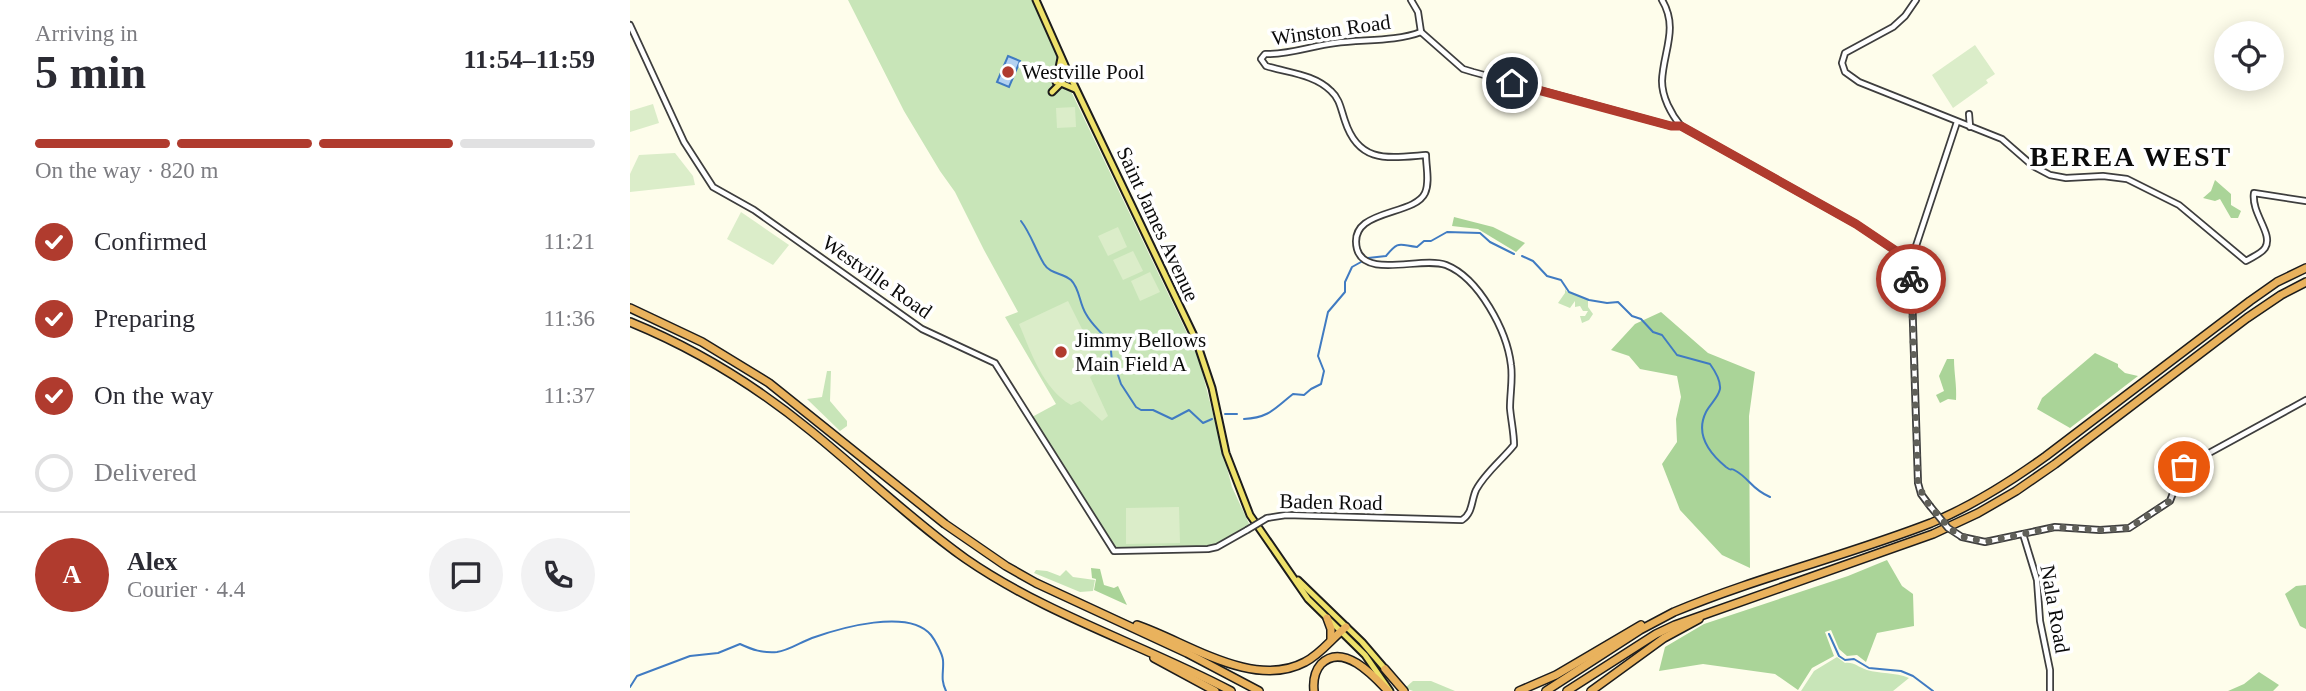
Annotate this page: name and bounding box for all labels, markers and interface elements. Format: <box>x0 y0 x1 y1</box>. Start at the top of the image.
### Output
street label: Winston Road <box>1270 10 1393 50</box>
text: Arriving in <box>35 21 138 46</box>
map controls <box>2214 21 2284 91</box>
button: locate <box>2214 21 2284 91</box>
text: 11:54–11:59 <box>464 45 595 74</box>
text: 5 min <box>35 47 146 98</box>
pin <box>1482 53 1542 113</box>
place label: Westville Pool <box>1022 60 1145 84</box>
marker: Westville Pool <box>1000 64 1016 80</box>
icon: home <box>1493 64 1531 102</box>
district label: BEREA WEST <box>2030 141 2232 172</box>
street label: Saint James Avenue <box>1112 143 1204 305</box>
text: On the way · 820 m <box>35 158 218 183</box>
icon: check <box>35 223 73 261</box>
text: Confirmed <box>94 227 207 256</box>
text: 11:21 <box>543 229 595 254</box>
street label: Westville Road <box>818 230 937 324</box>
courier <box>1876 244 1946 314</box>
icon: bike <box>1892 260 1930 298</box>
icon: check <box>35 300 73 338</box>
text: Preparing <box>94 304 195 333</box>
text: 11:36 <box>543 306 595 331</box>
place label: Jimmy Bellows Main Field A <box>1075 328 1206 376</box>
marker: Jimmy Bellows Main Field A <box>1053 344 1069 360</box>
icon: check <box>35 377 73 415</box>
text: On the way <box>94 381 214 410</box>
text: 11:37 <box>543 383 595 408</box>
pin <box>2154 437 2214 497</box>
icon: bag <box>2165 448 2203 486</box>
text: Delivered <box>94 458 197 487</box>
street label: Baden Road <box>1279 489 1383 515</box>
button: chat <box>429 538 503 612</box>
button: phone <box>521 538 595 612</box>
text: Alex <box>127 547 178 576</box>
text: A <box>63 560 81 589</box>
street label: Nala Road <box>2035 563 2075 656</box>
text: Courier · 4.4 <box>127 577 245 602</box>

